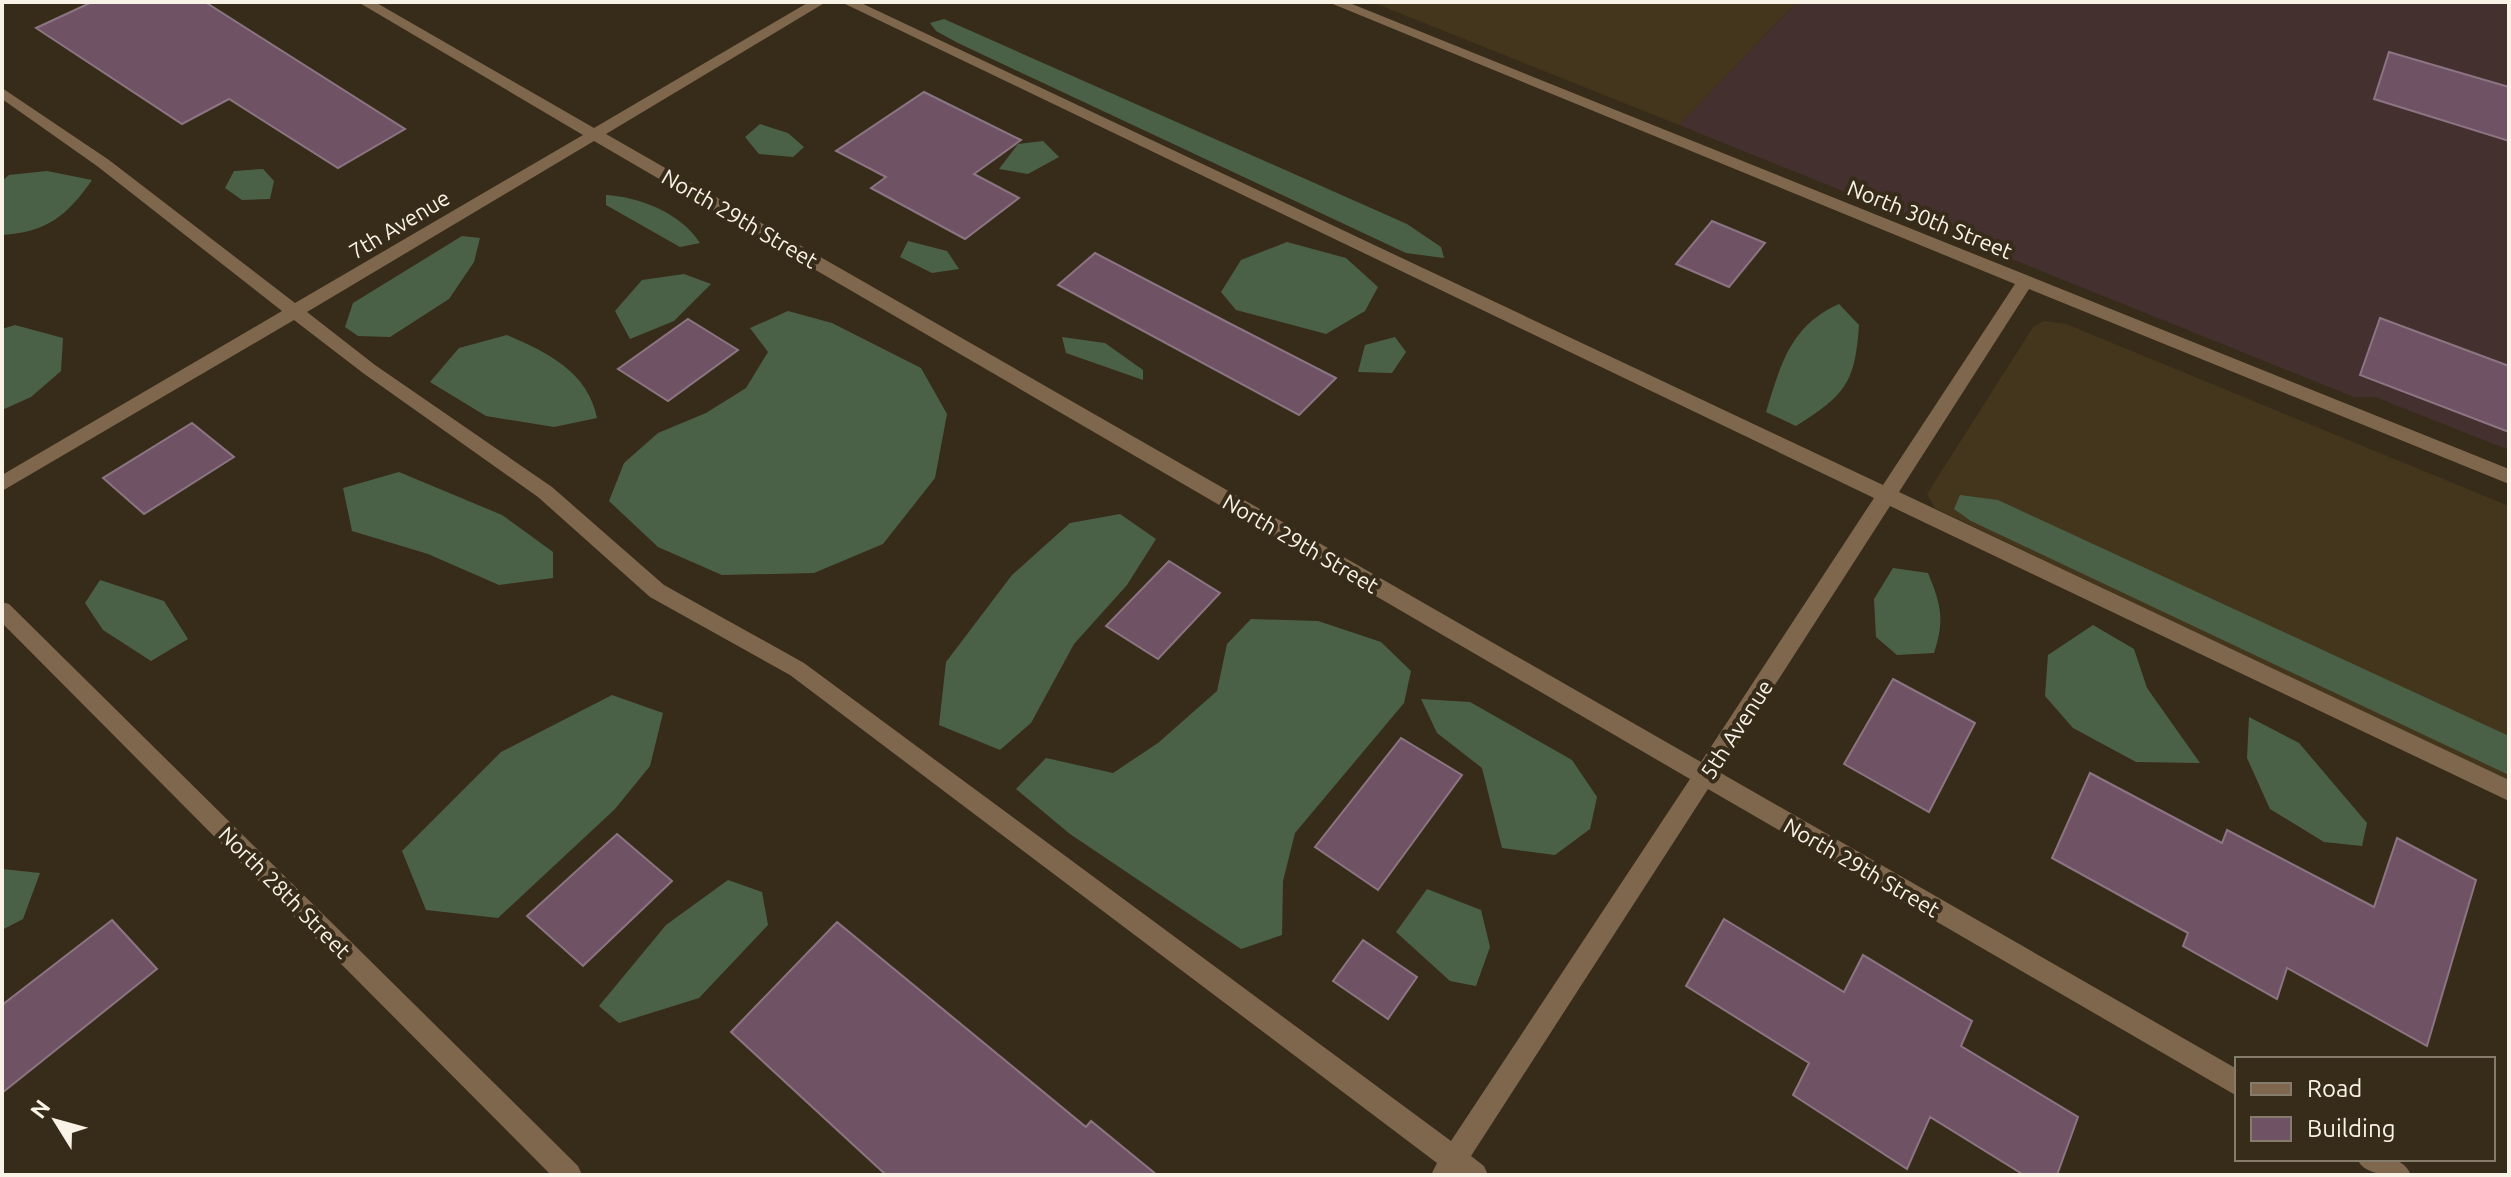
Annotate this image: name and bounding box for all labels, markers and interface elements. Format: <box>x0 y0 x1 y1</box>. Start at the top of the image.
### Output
street label: North 29th Street <box>658 163 823 273</box>
street label: North 30th Street <box>1844 175 2016 264</box>
street label: 7th Avenue <box>344 184 454 264</box>
street label: North 29th Street <box>1219 488 1384 598</box>
street label: 5th Avenue <box>1695 675 1777 783</box>
street label: North 29th Street <box>1780 812 1945 922</box>
street label: North 28th Street <box>214 821 356 963</box>
legend <box>2235 1057 2495 1161</box>
text: Road <box>2307 1075 2362 1102</box>
north arrow <box>16 1081 96 1161</box>
text: N <box>25 1095 55 1123</box>
text: Building <box>2307 1115 2395 1142</box>

